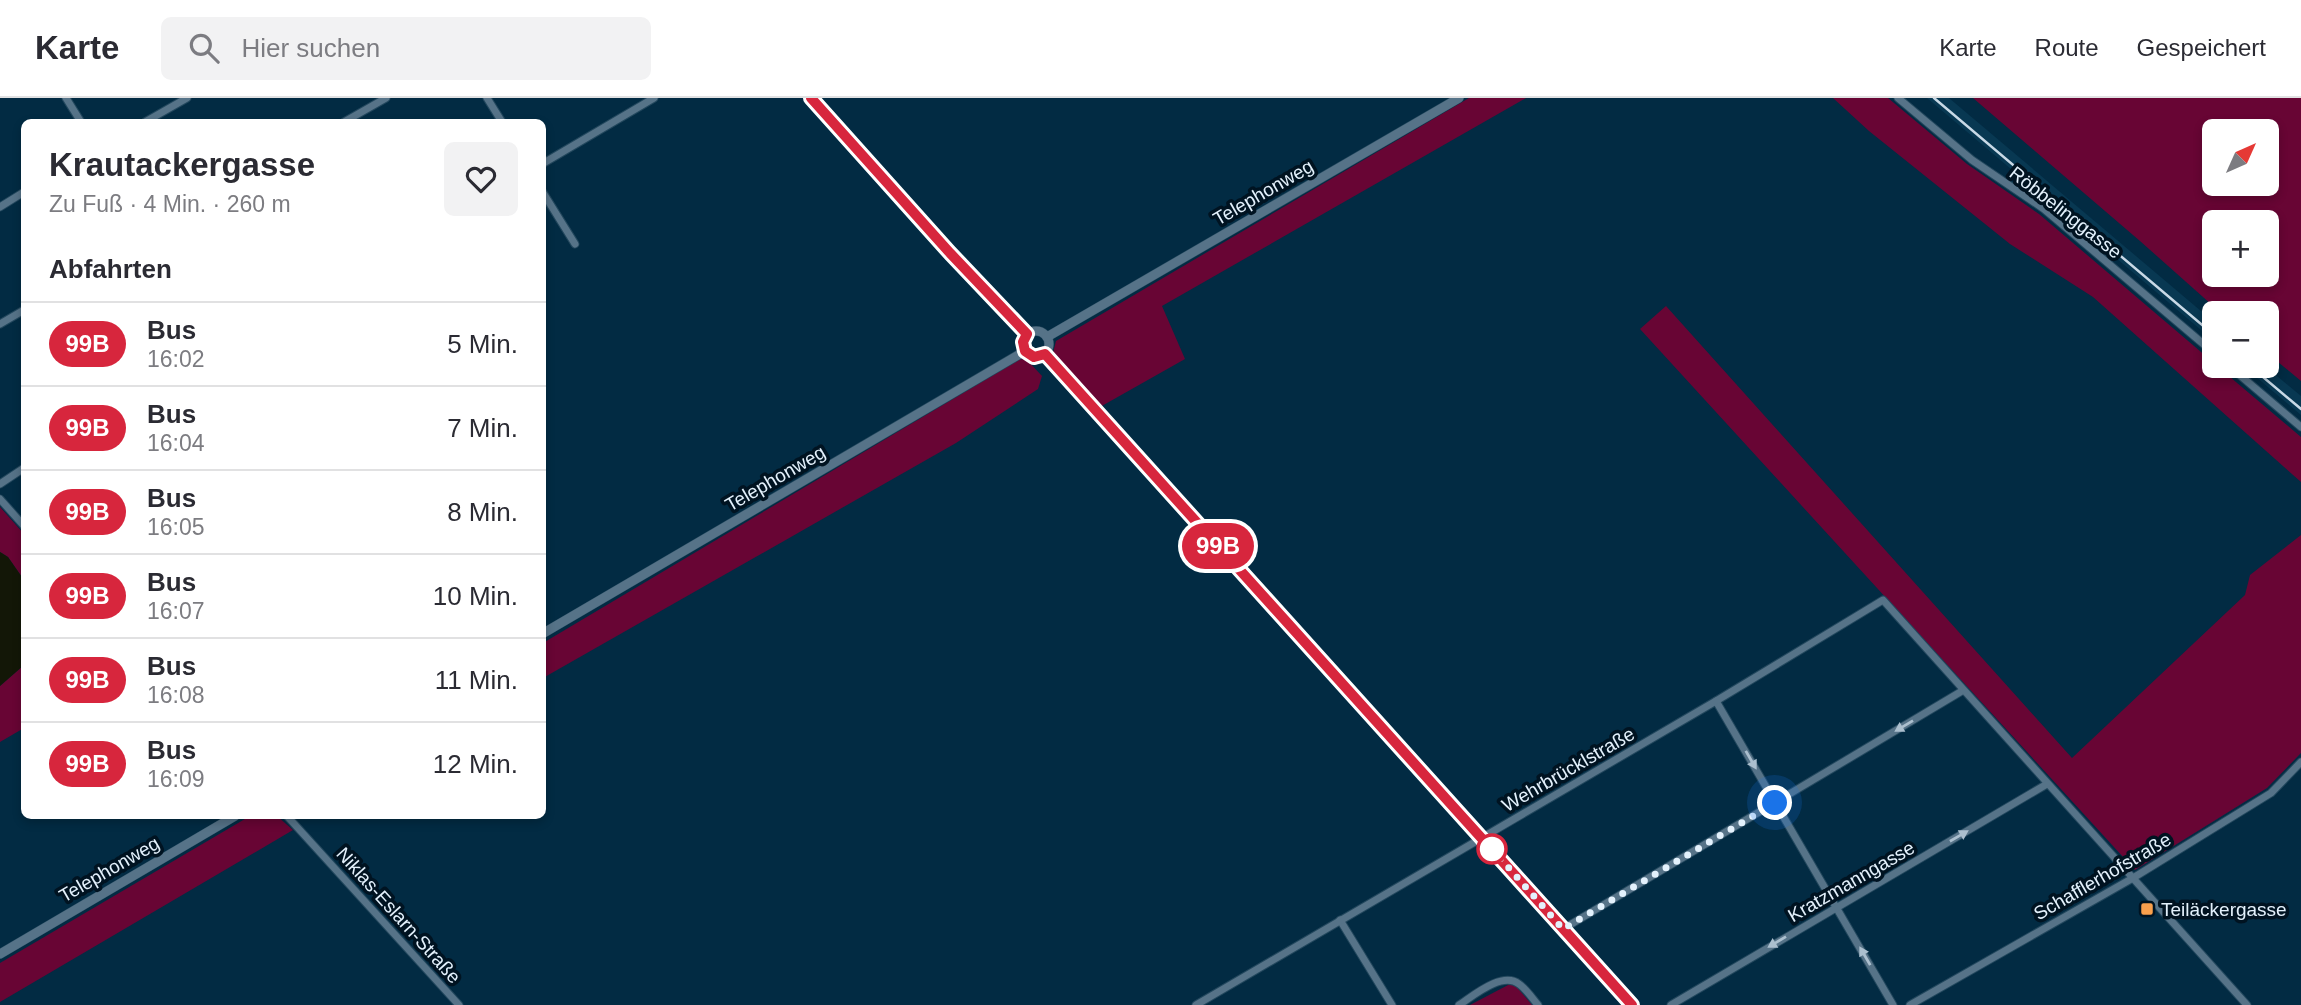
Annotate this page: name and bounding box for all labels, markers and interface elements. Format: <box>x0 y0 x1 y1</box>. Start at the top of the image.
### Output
search box <box>161 17 651 80</box>
text: Karte <box>35 29 119 66</box>
icon: search <box>185 29 223 67</box>
text: Hier suchen <box>241 33 380 63</box>
text: Karte <box>1939 34 1997 61</box>
text: Route <box>2035 34 2099 61</box>
text: Gespeichert <box>2137 34 2266 61</box>
north arrow <box>2202 119 2278 196</box>
map controls <box>2202 119 2279 378</box>
button: heart <box>444 142 518 216</box>
text: Krautackergasse <box>49 146 315 183</box>
street label: Telephonweg <box>1210 155 1317 230</box>
street label: Röbbelinggasse <box>2006 162 2126 263</box>
text: Zu Fuß · 4 Min. · 260 m <box>49 191 291 217</box>
button: + <box>2202 210 2279 287</box>
text: Abfahrten <box>49 254 172 284</box>
button: − <box>2202 301 2279 378</box>
text: Bus <box>147 315 196 345</box>
text: 5 Min. <box>447 329 518 359</box>
text: 99B <box>65 330 110 357</box>
text: 16:02 <box>147 346 205 372</box>
text: Bus <box>147 399 196 429</box>
text: 7 Min. <box>447 413 518 443</box>
text: 99B <box>65 414 110 441</box>
text: 16:04 <box>147 430 205 456</box>
street label: Telephonweg <box>722 441 829 516</box>
text: Bus <box>147 483 196 513</box>
text: 8 Min. <box>447 497 518 527</box>
text: 99B <box>65 498 110 525</box>
text: 16:05 <box>147 514 205 540</box>
line badge: 99B <box>1178 523 1258 569</box>
text: 99B <box>1196 532 1240 559</box>
text: Bus <box>147 567 196 597</box>
text: 10 Min. <box>433 581 518 611</box>
text: 99B <box>65 582 110 609</box>
text: 16:07 <box>147 598 205 624</box>
text: Bus <box>147 651 196 681</box>
text: 11 Min. <box>435 665 518 695</box>
text: 99B <box>65 666 110 693</box>
text: 16:08 <box>147 682 205 708</box>
one-way arrow <box>1894 720 1913 732</box>
street label: Wehrbrücklstraße <box>1498 723 1638 816</box>
text: Bus <box>147 735 196 765</box>
text: 12 Min. <box>433 749 518 779</box>
text: 99B <box>65 750 110 777</box>
one-way arrow <box>1744 751 1757 770</box>
text: 16:09 <box>147 766 205 792</box>
your location <box>1757 785 1792 820</box>
one-way arrow <box>1949 829 1968 842</box>
street label: Schafflerhofstraße <box>2030 829 2175 924</box>
street label: Telephonweg <box>56 832 163 907</box>
unlabelled marker <box>1477 834 1507 864</box>
street label: Kratzmanngasse <box>1784 837 1918 926</box>
street label: Niklas-Eslarn-Straße <box>332 843 465 987</box>
place label: Teiläckergasse <box>2161 899 2287 920</box>
marker: Teiläckergasse <box>2139 901 2155 917</box>
one-way arrow <box>1768 936 1787 948</box>
one-way arrow <box>1858 947 1871 966</box>

